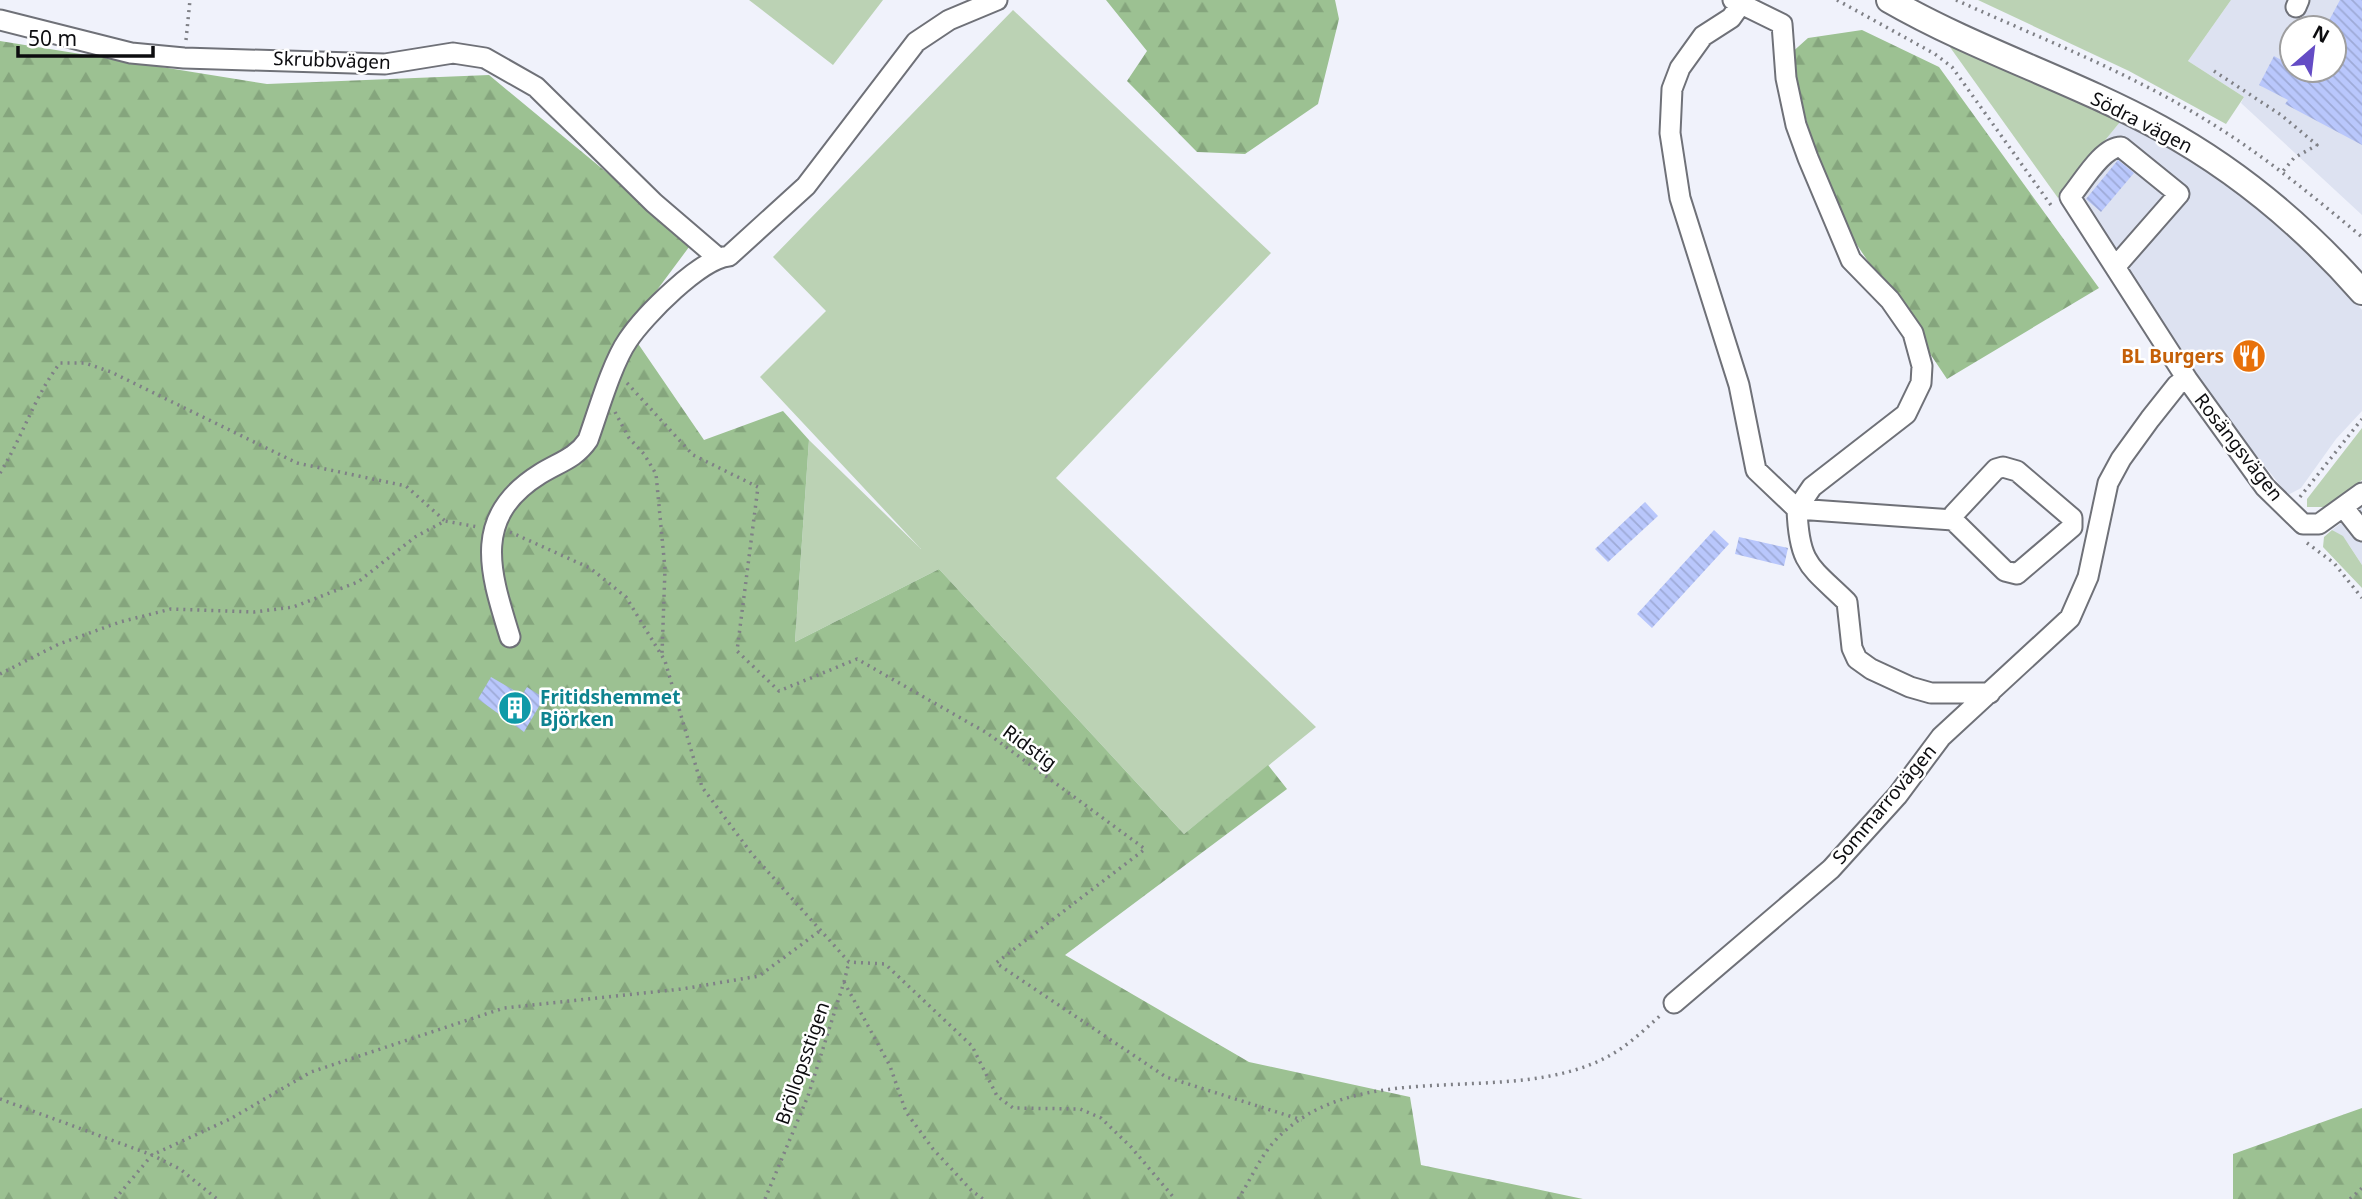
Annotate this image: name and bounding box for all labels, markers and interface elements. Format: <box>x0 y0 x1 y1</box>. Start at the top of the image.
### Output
scale bar <box>18 14 152 58</box>
north arrow <box>2278 14 2348 84</box>
text: N <box>2308 19 2334 49</box>
text: 50 m <box>28 24 77 52</box>
street label: Skrubbvägen <box>273 45 391 75</box>
street label: Södra vägen <box>2087 85 2197 159</box>
restaurant icon: BL Burgers <box>2230 337 2268 375</box>
place label: BL Burgers <box>2121 343 2224 369</box>
street label: Rosängsvägen <box>2189 388 2289 506</box>
place label: Fritidshemmet Björken <box>540 684 680 732</box>
building icon: Fritidshemmet Björken <box>496 689 534 727</box>
street label: Ridstig <box>998 719 1062 775</box>
street label: Sommarrovägen <box>1826 739 1942 869</box>
street label: Bröllopsstigen <box>769 998 835 1128</box>

